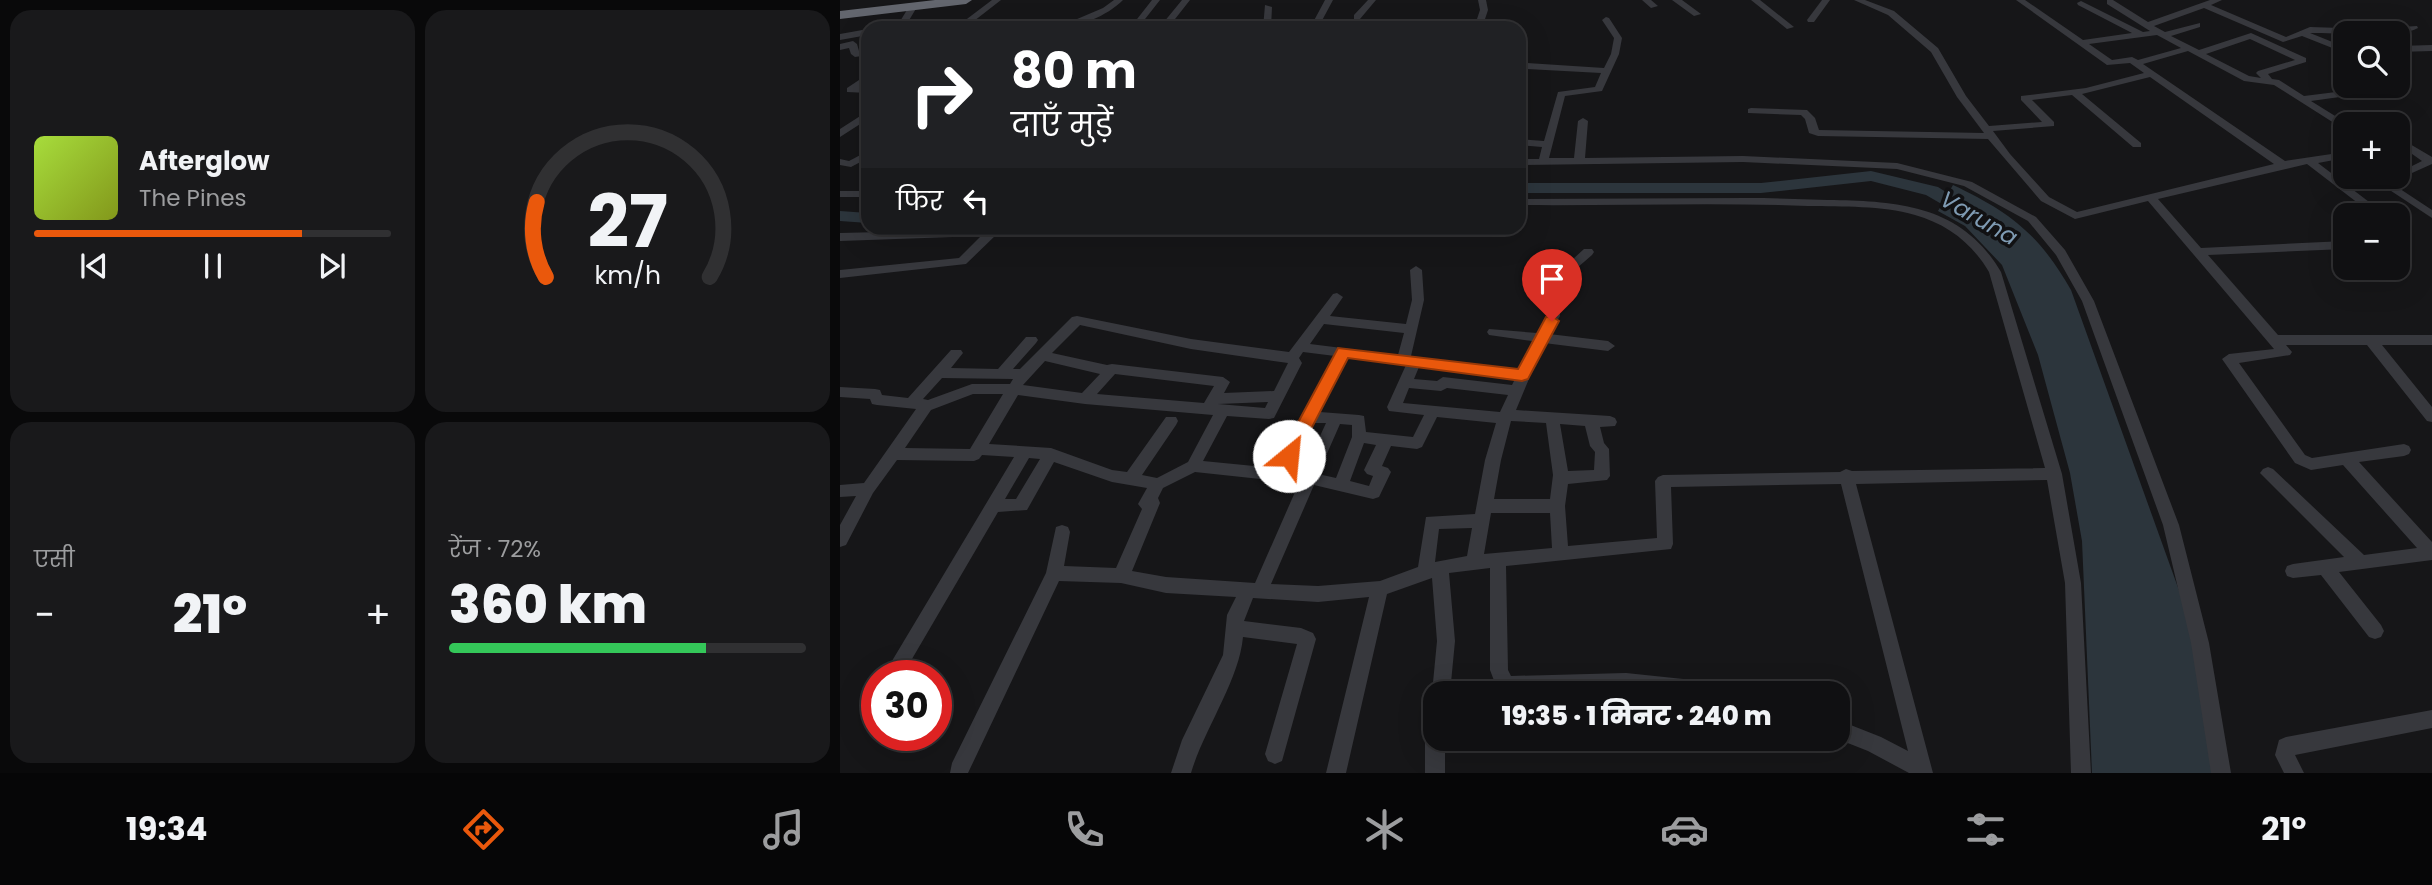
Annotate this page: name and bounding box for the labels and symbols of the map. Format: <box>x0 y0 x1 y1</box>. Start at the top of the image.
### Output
water label: Varuna <box>1934 183 2024 253</box>
pin <box>1522 249 1582 321</box>
position arrow <box>1252 419 1326 493</box>
speed limit sign: 30 <box>861 660 952 751</box>

